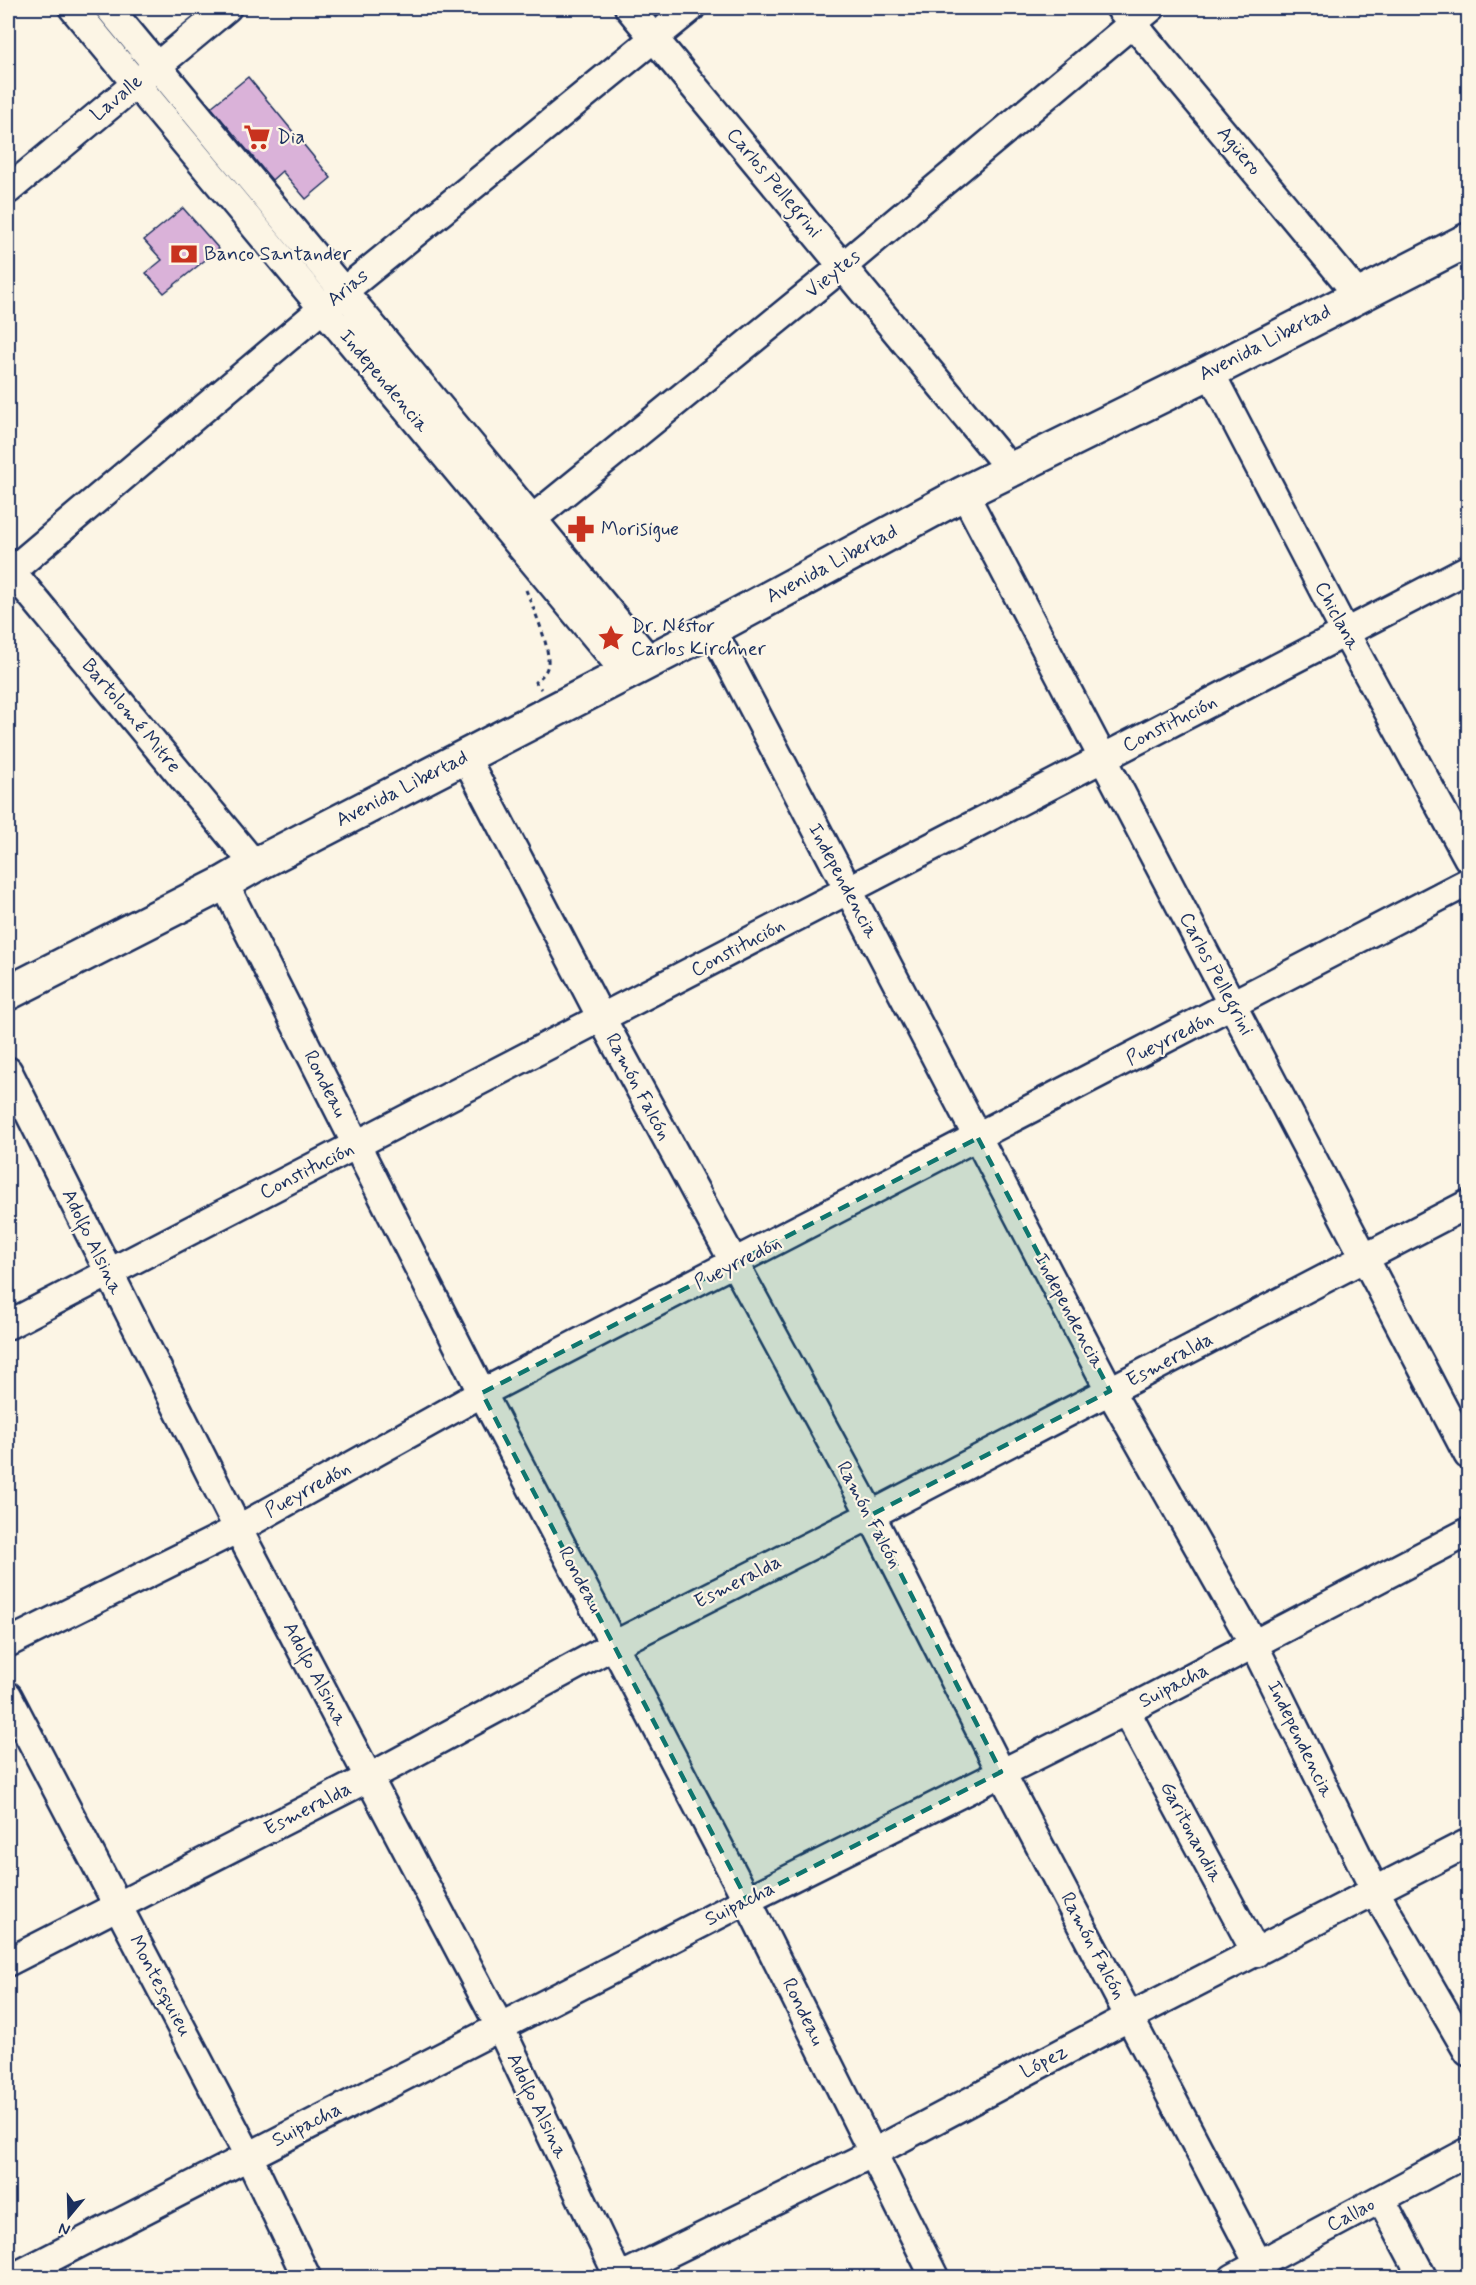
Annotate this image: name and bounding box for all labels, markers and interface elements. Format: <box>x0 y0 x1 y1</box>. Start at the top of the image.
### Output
street label: Lavalle <box>85 68 149 128</box>
street label: Agüero <box>1210 121 1268 181</box>
supermarket icon: Dia <box>242 122 272 152</box>
street label: Carlos Pellegrini <box>718 122 828 245</box>
place label: Dia <box>277 124 305 151</box>
bank icon: Banco Santander <box>169 239 199 269</box>
place label: Banco Santander <box>204 241 352 268</box>
street label: Vieytes <box>800 243 867 305</box>
street label: Arias <box>321 263 375 313</box>
street label: Avenida Libertad <box>1194 298 1336 388</box>
street label: Independencia <box>333 324 436 439</box>
pharmacy icon: Morisigue <box>566 514 596 544</box>
place label: Morisigue <box>601 516 679 543</box>
street label: Avenida Libertad <box>762 518 902 610</box>
street label: Chiclana <box>1308 577 1367 656</box>
place label: Dr. Néstor Carlos Kirchner <box>631 613 767 663</box>
place icon: Dr. Néstor Carlos Kirchner <box>596 623 626 653</box>
street label: Bartolomé Mitre <box>75 653 187 779</box>
street label: Constitución <box>1118 689 1222 759</box>
street label: Avenida Libertad <box>331 744 473 834</box>
street label: Independencia <box>801 819 885 944</box>
street label: Carlos Pellegrini <box>1170 908 1260 1041</box>
street label: Constitución <box>686 912 790 984</box>
street label: Pueyrredón <box>1122 1005 1218 1073</box>
street label: Ramón Falcón <box>598 1029 678 1145</box>
street label: Rondeau <box>297 1046 353 1122</box>
street label: Constitución <box>255 1136 359 1206</box>
street label: Adolfo Alsina <box>53 1185 130 1301</box>
street label: Pueyrredón <box>690 1229 786 1297</box>
street label: Independencia <box>1027 1249 1111 1374</box>
street label: Esmeralda <box>1122 1326 1218 1394</box>
street label: Pueyrredón <box>260 1455 356 1525</box>
street label: Ramón Falcón <box>829 1457 909 1573</box>
street label: Rondeau <box>551 1542 609 1618</box>
street label: Esmeralda <box>690 1548 786 1616</box>
street label: Adolfo Alsina <box>274 1617 354 1733</box>
street label: Suipacha <box>1134 1657 1214 1715</box>
street label: Independencia <box>1260 1676 1340 1803</box>
street label: Esmeralda <box>260 1775 356 1843</box>
street label: Garitonandia <box>1153 1777 1229 1888</box>
street label: Suipacha <box>700 1875 780 1933</box>
street label: Ramón Falcón <box>1053 1888 1133 2004</box>
street label: Montesquieu <box>122 1930 198 2042</box>
street label: Rondeau <box>775 1974 831 2050</box>
street label: López <box>1016 2038 1072 2086</box>
street label: Adolfo Alsina <box>498 2049 575 2165</box>
street label: Suipacha <box>267 2096 347 2154</box>
north arrow <box>39 2186 99 2246</box>
street label: Callao <box>1322 2191 1380 2239</box>
text: N <box>56 2217 73 2240</box>

